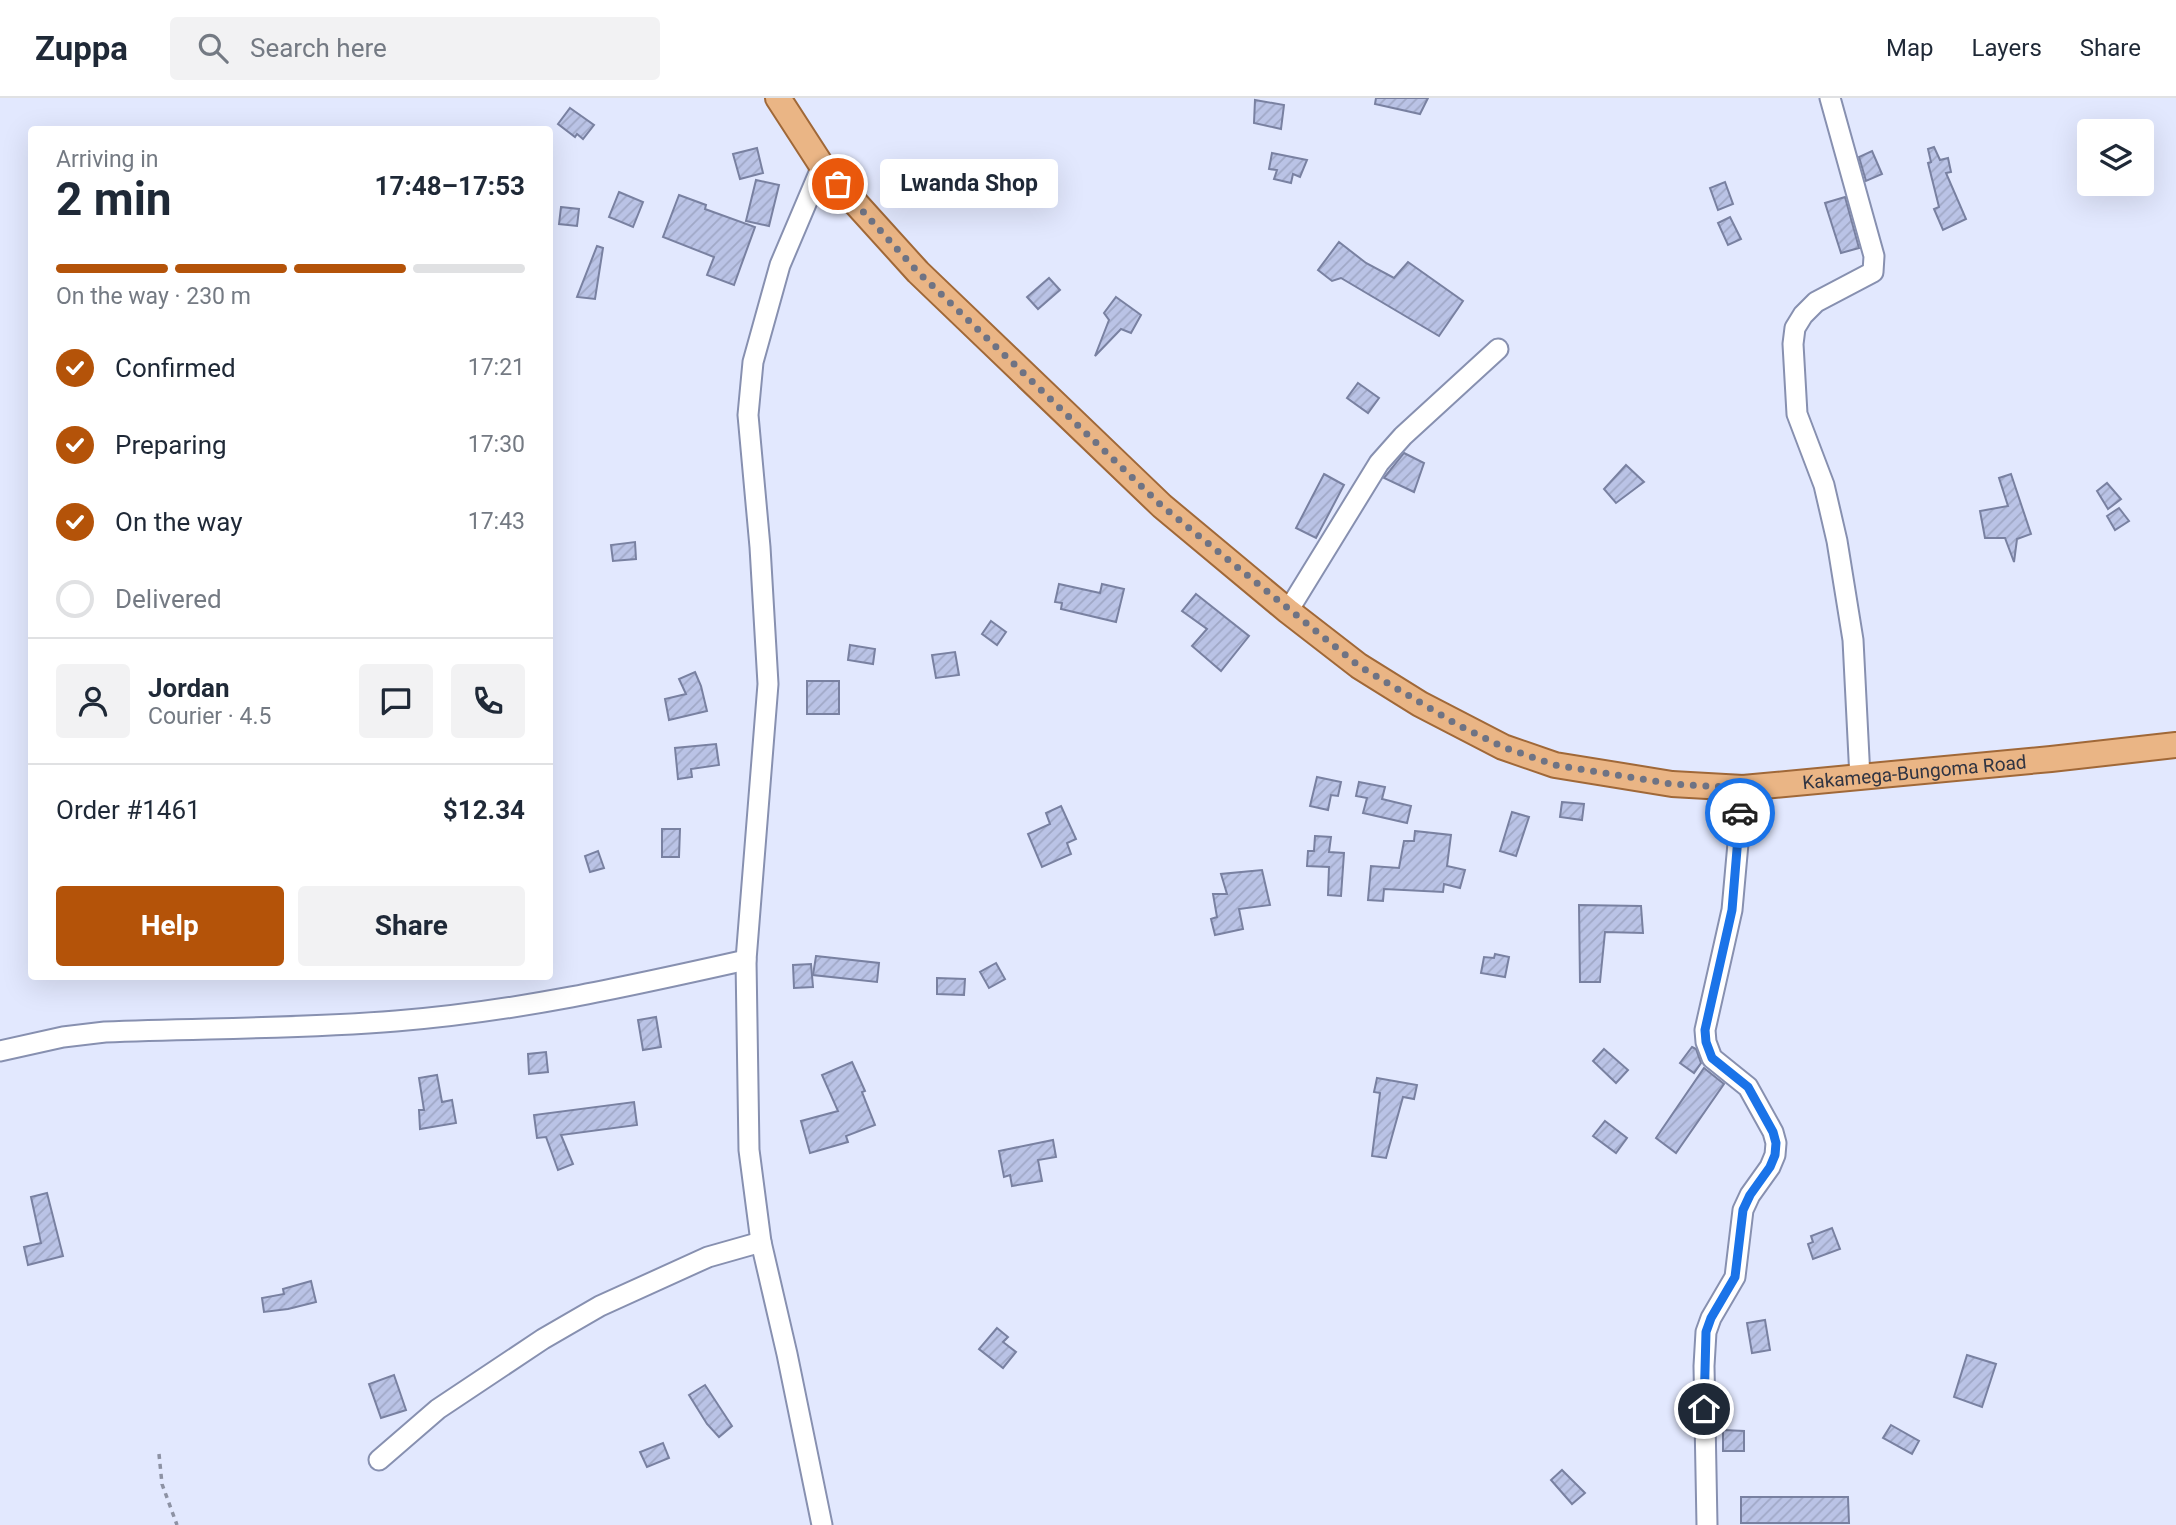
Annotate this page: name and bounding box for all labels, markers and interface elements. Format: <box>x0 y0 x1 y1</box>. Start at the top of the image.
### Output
search box <box>170 17 660 80</box>
text: Zuppa <box>35 29 128 68</box>
icon: search <box>194 29 232 67</box>
text: Search here <box>250 33 387 63</box>
text: Map <box>1886 34 1934 62</box>
text: Layers <box>1972 34 2042 62</box>
text: Share <box>2080 34 2141 62</box>
map controls <box>2077 119 2154 196</box>
button: layers <box>2077 119 2154 196</box>
text: Arriving in <box>56 146 159 173</box>
pin <box>808 154 868 214</box>
callout: Lwanda Shop <box>880 160 1058 208</box>
icon: bag <box>819 165 857 203</box>
text: Lwanda Shop <box>900 170 1038 197</box>
text: 17:48–17:53 <box>375 171 525 201</box>
text: 2 min <box>56 172 172 226</box>
text: On the way · 230 m <box>56 283 251 310</box>
icon: check <box>56 349 94 387</box>
text: Confirmed <box>115 353 236 383</box>
text: 17:21 <box>468 354 525 381</box>
icon: check <box>56 426 94 464</box>
text: Preparing <box>115 430 227 460</box>
text: 17:30 <box>468 431 525 458</box>
icon: check <box>56 503 94 541</box>
text: On the way <box>115 507 243 537</box>
text: 17:43 <box>468 508 525 535</box>
text: Delivered <box>115 584 222 614</box>
button: person <box>56 664 130 738</box>
button: chat <box>359 664 433 738</box>
button: phone <box>451 664 525 738</box>
text: Jordan <box>148 673 230 703</box>
text: Courier · 4.5 <box>148 703 271 730</box>
street label: Kakamega-Bungoma Road <box>1801 750 2027 794</box>
courier <box>1705 778 1775 848</box>
icon: car <box>1721 794 1759 832</box>
text: Order #1461 <box>56 795 201 825</box>
text: $12.34 <box>443 795 525 825</box>
button: Help <box>56 886 284 966</box>
button: Share <box>298 886 525 966</box>
pin <box>1674 1379 1734 1439</box>
icon: home <box>1685 1390 1723 1428</box>

